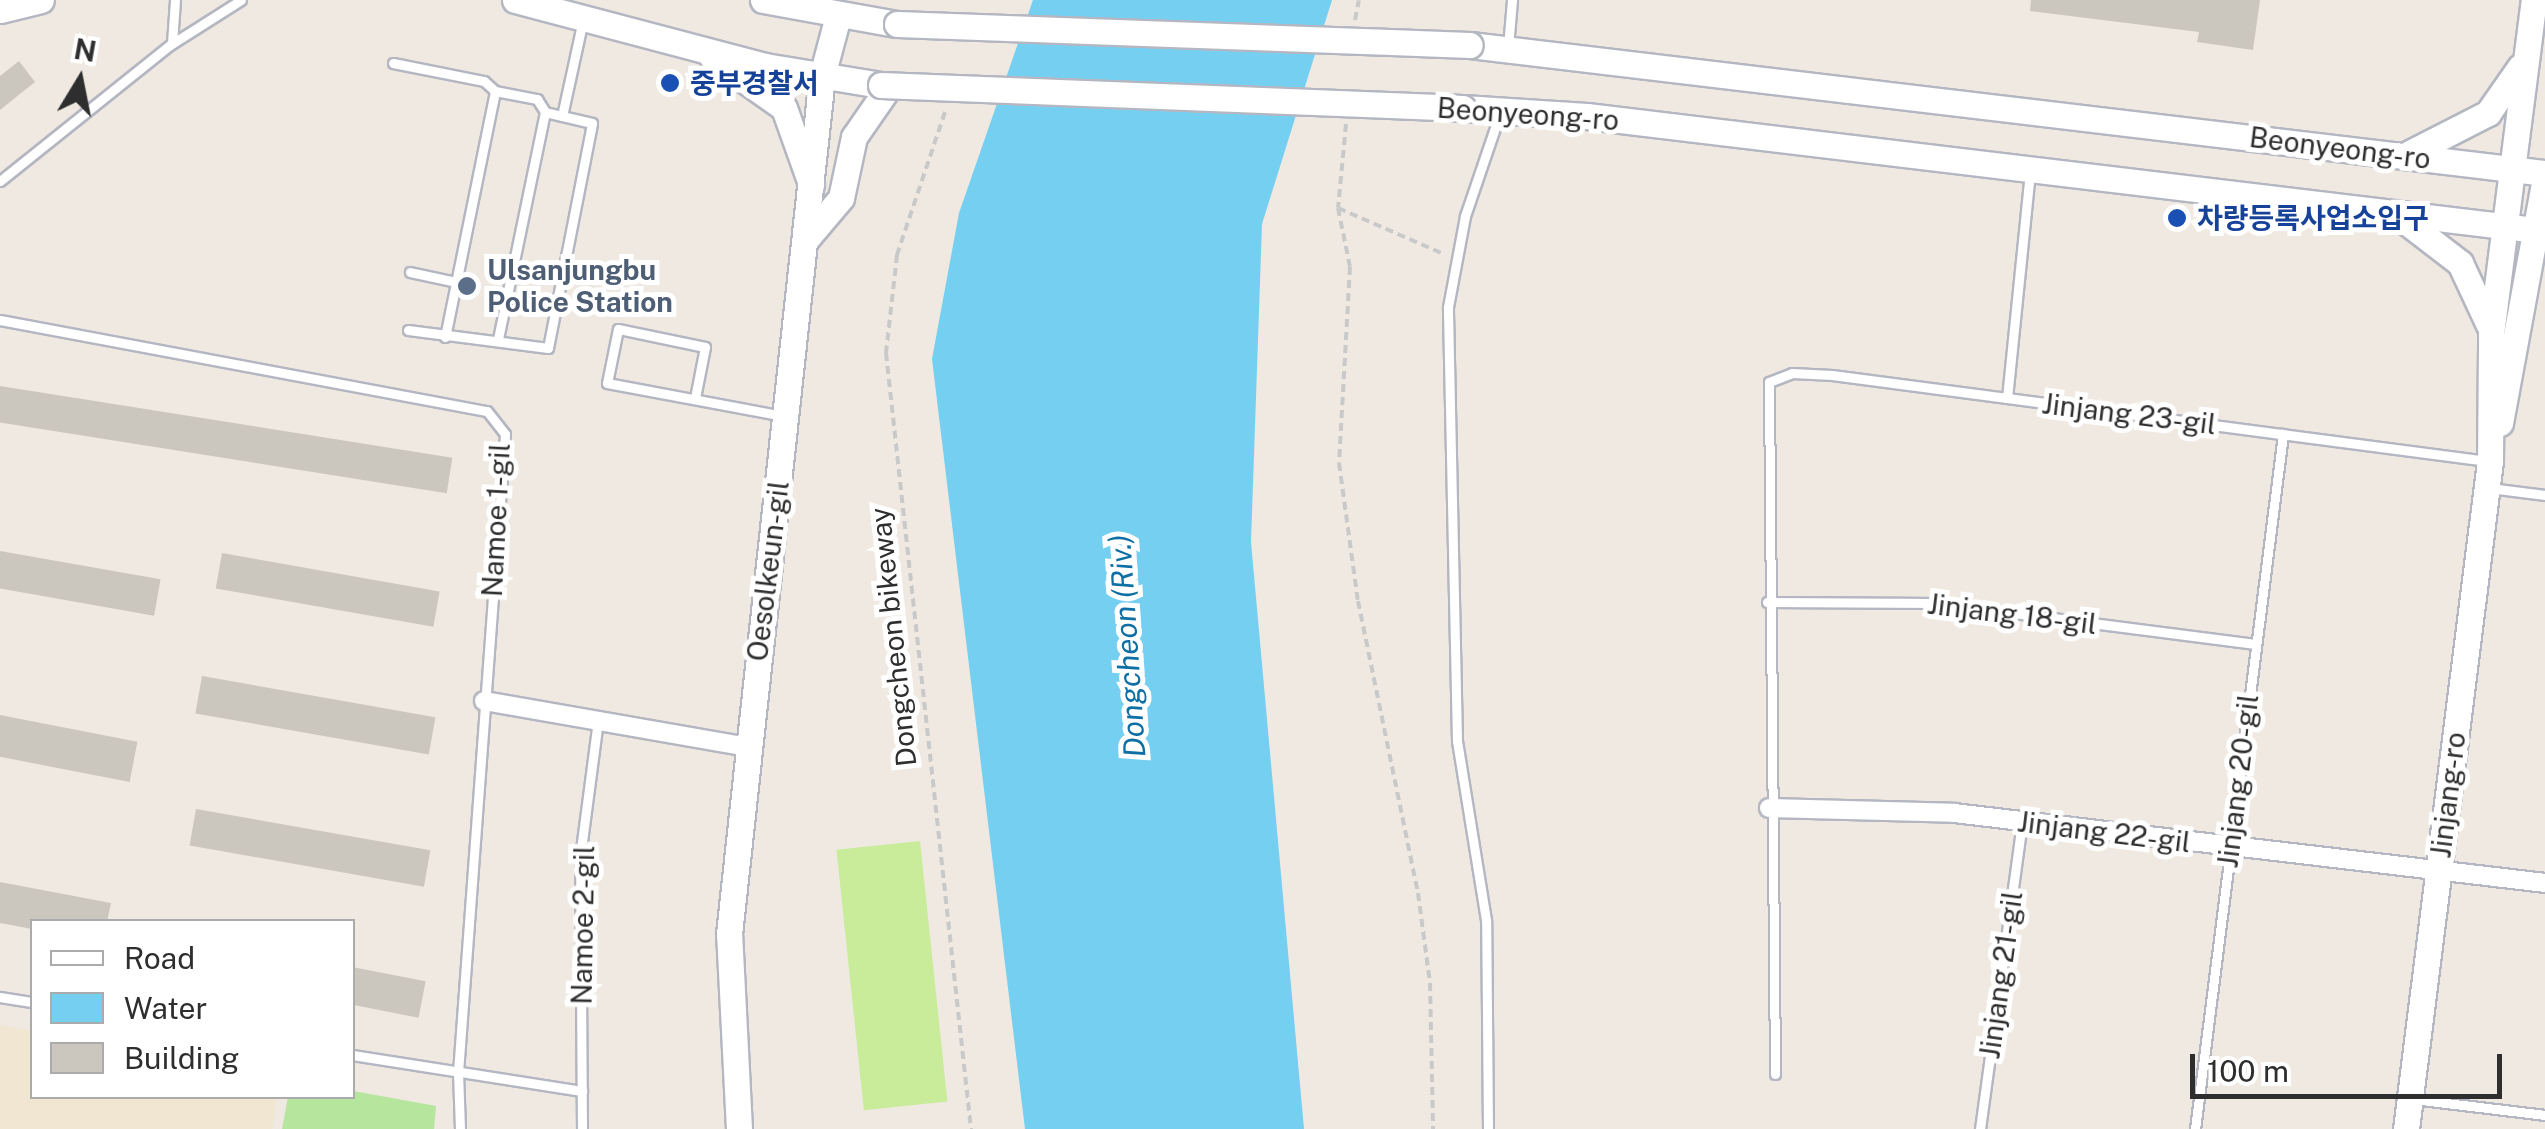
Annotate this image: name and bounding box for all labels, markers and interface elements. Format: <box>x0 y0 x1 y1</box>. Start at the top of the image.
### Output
north arrow <box>30 30 130 130</box>
text: N <box>72 32 99 68</box>
place label: 중부경찰서 <box>690 66 819 100</box>
marker: 중부경찰서 <box>659 72 681 94</box>
street label: Beonyeong-ro <box>1436 91 1620 137</box>
street label: Beonyeong-ro <box>2248 120 2432 176</box>
place label: 차량등록사업소입구 <box>2197 201 2429 235</box>
marker: 차량등록사업소입구 <box>2166 207 2188 229</box>
place label: Ulsanjungbu Police Station <box>487 253 673 319</box>
marker: Ulsanjungbu Police Station <box>456 275 478 297</box>
street label: Jinjang 23-gil <box>2040 387 2218 441</box>
street label: Namoe 1-gil <box>475 442 517 598</box>
street label: Oesolkeun-gil <box>740 479 796 663</box>
street label: Dongcheon bikeway <box>863 506 923 768</box>
water label: Dongcheon (Riv.) <box>1101 533 1153 759</box>
street label: Jinjang 18-gil <box>1925 587 2099 641</box>
street label: Jinjang 20-gil <box>2211 692 2265 870</box>
street label: Jinjang-ro <box>2424 730 2472 860</box>
street label: Jinjang 22-gil <box>2015 805 2193 859</box>
street label: Namoe 2-gil <box>565 845 601 1005</box>
street label: Jinjang 21-gil <box>1973 889 2029 1061</box>
legend <box>30 919 355 1099</box>
text: Road <box>124 940 195 976</box>
text: Water <box>124 990 207 1026</box>
scale bar <box>2195 1034 2508 1096</box>
text: Building <box>124 1040 239 1076</box>
text: 100 m <box>2207 1053 2289 1089</box>

